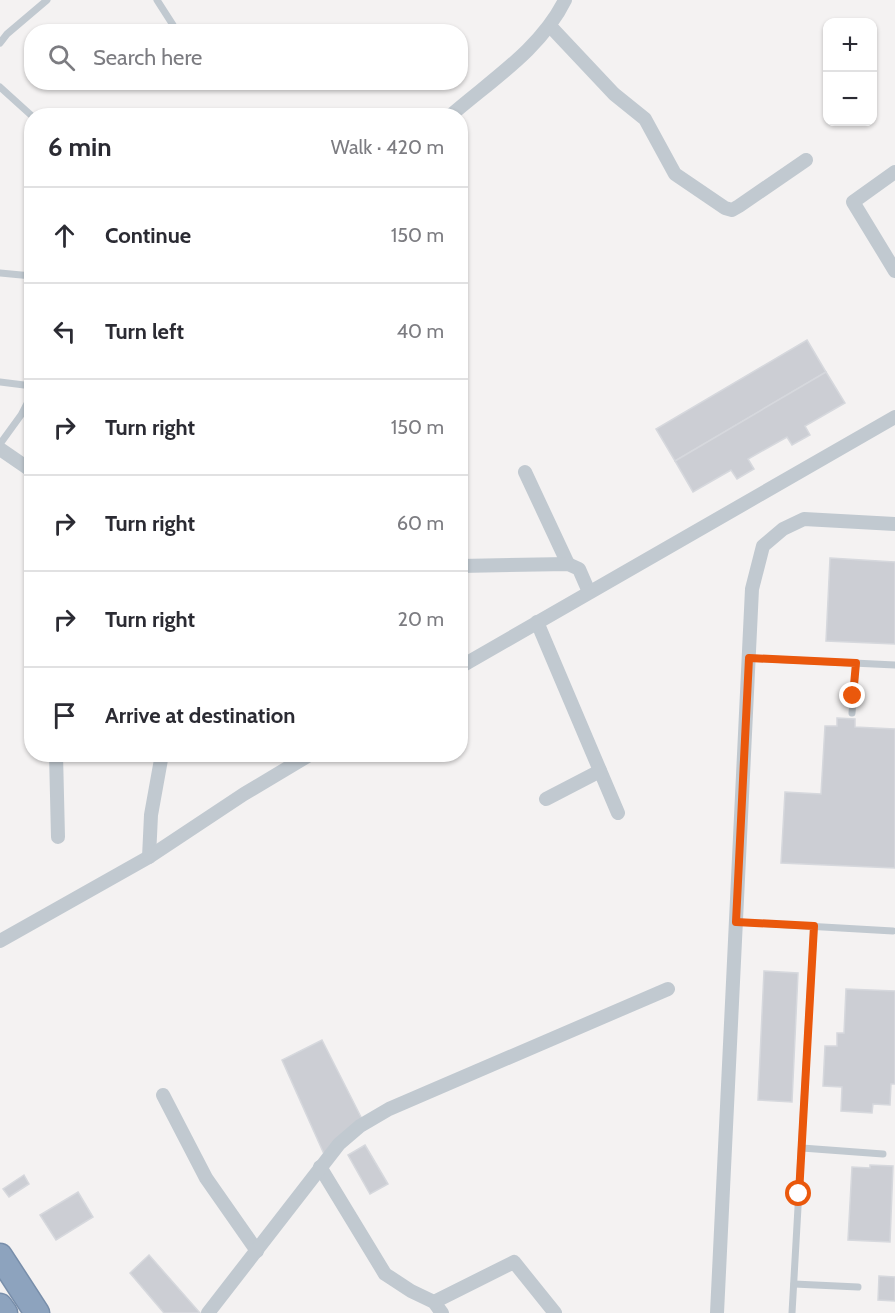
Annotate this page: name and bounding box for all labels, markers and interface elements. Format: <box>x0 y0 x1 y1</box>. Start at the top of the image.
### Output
map controls <box>823 18 877 126</box>
button: + <box>823 18 877 72</box>
search box <box>24 24 468 90</box>
icon: search <box>45 41 78 74</box>
text: Search here <box>93 44 202 71</box>
button: − <box>823 72 877 126</box>
text: 6 min <box>48 131 112 163</box>
text: Walk · 420 m <box>331 135 444 159</box>
icon: ahead <box>48 219 81 252</box>
text: Continue <box>105 222 191 249</box>
text: 150 m <box>391 223 444 247</box>
icon: left <box>48 315 81 348</box>
text: Turn left <box>105 318 184 345</box>
text: 40 m <box>396 319 444 343</box>
icon: right <box>48 411 81 444</box>
text: Turn right <box>105 414 195 441</box>
text: 150 m <box>391 415 444 439</box>
icon: right <box>48 507 81 540</box>
text: Turn right <box>105 510 195 537</box>
text: 60 m <box>397 511 444 535</box>
icon: right <box>48 603 81 636</box>
text: Turn right <box>105 606 195 633</box>
text: 20 m <box>398 607 444 631</box>
route end <box>839 682 865 708</box>
icon: arrive <box>48 699 81 732</box>
text: Arrive at destination <box>105 702 295 729</box>
route start <box>785 1180 811 1206</box>

